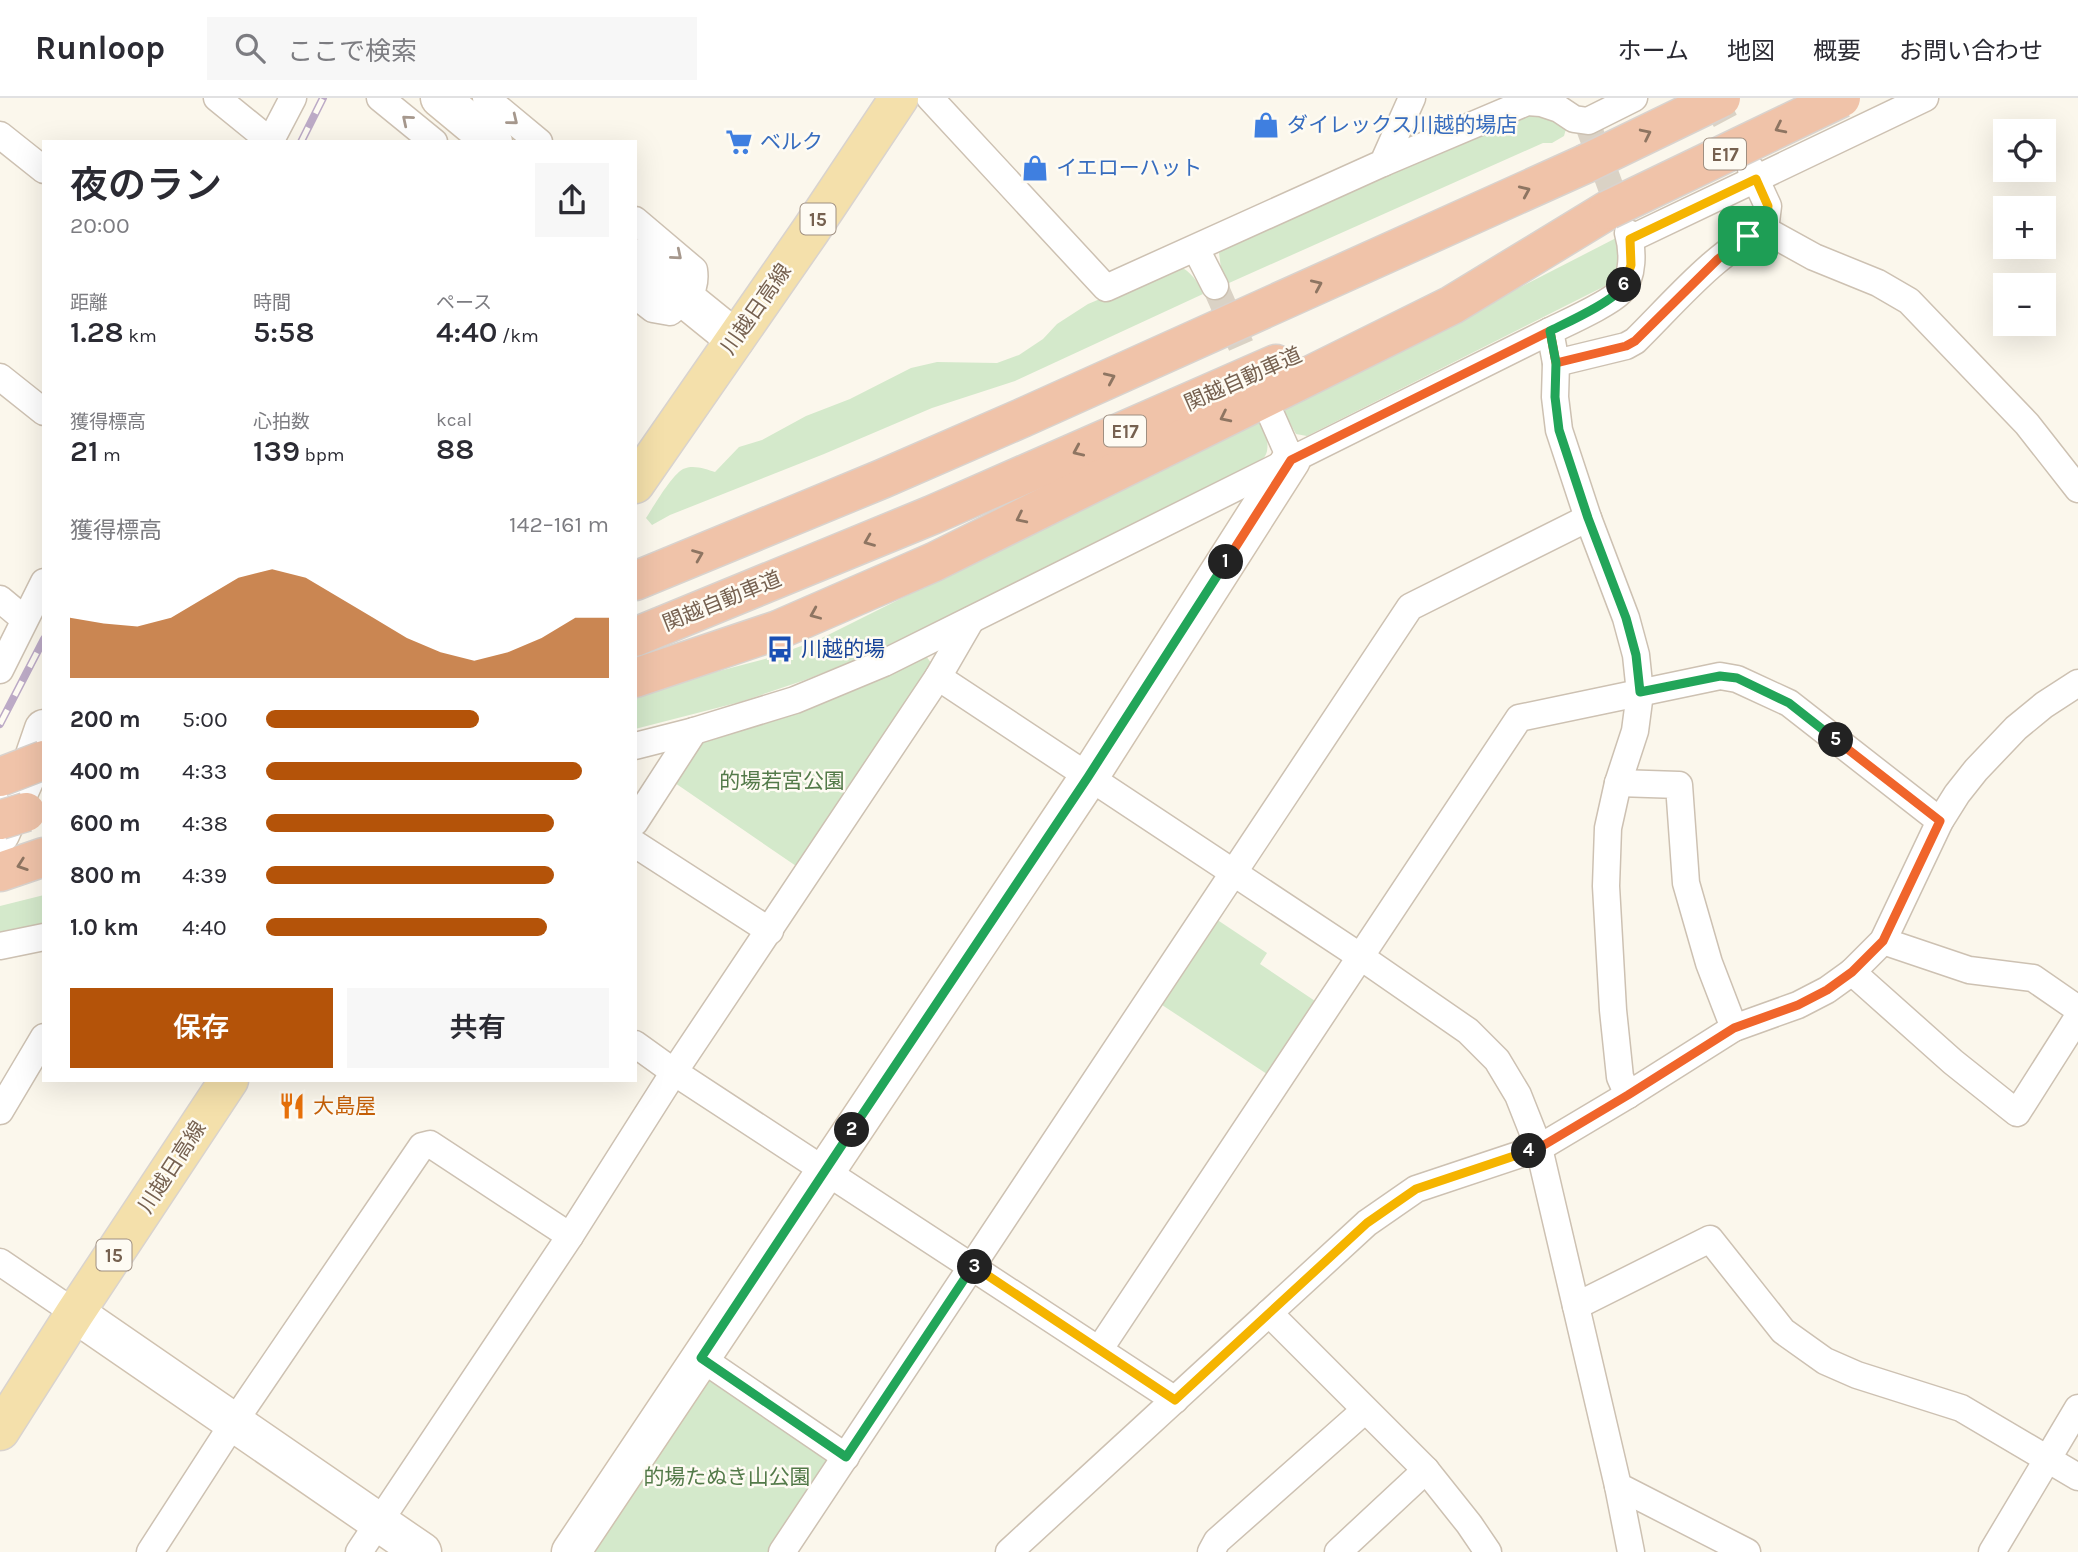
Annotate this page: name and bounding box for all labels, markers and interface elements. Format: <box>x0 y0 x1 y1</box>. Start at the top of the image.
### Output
search box <box>207 17 697 80</box>
text: Runloop <box>35 29 165 67</box>
icon: search <box>231 29 269 67</box>
text: ここで検索 <box>287 36 417 67</box>
text: ホーム <box>1618 37 1689 65</box>
text: 地図 <box>1727 37 1775 65</box>
text: 概要 <box>1813 37 1861 65</box>
text: お問い合わせ <box>1899 37 2043 65</box>
shop icon: ダイレックス川越的場店 <box>1251 110 1281 140</box>
one-way arrow <box>504 112 517 124</box>
place label: ダイレックス川越的場店 <box>1287 113 1517 137</box>
one-way arrow <box>402 116 415 128</box>
one-way arrow <box>1775 119 1787 133</box>
map controls <box>1993 119 2056 336</box>
button: locate <box>1993 119 2056 182</box>
supermarket icon: ベルク <box>724 127 754 157</box>
one-way arrow <box>1639 128 1651 142</box>
place label: ベルク <box>760 130 823 154</box>
road number: E17 <box>1704 138 1746 170</box>
shop icon: イエローハット <box>1020 153 1050 183</box>
place label: イエローハット <box>1056 156 1202 180</box>
text: 夜のラン <box>70 163 222 208</box>
button: share <box>535 163 609 237</box>
one-way arrow <box>1518 185 1530 199</box>
button: + <box>1993 196 2056 259</box>
road number: 15 <box>800 203 836 234</box>
pin <box>1718 206 1778 266</box>
text: 20:00 <box>70 212 130 239</box>
icon: arrive <box>1729 217 1767 255</box>
one-way arrow <box>669 247 682 259</box>
street label: 川越日高線 <box>716 259 796 359</box>
pin: 6 <box>1606 268 1642 302</box>
text: 6 <box>1618 273 1629 295</box>
button: − <box>1993 273 2056 336</box>
one-way arrow <box>1310 279 1323 293</box>
text: 距離 <box>70 292 108 314</box>
text: 時間 <box>253 292 291 314</box>
text: ペース <box>436 292 492 314</box>
text: 1.28 <box>70 314 124 350</box>
text: 5:58 <box>253 314 315 350</box>
text: 4:40 <box>436 314 498 350</box>
text: km <box>124 325 157 347</box>
text: /km <box>498 325 539 347</box>
street label: 関越自動車道 <box>1181 342 1305 416</box>
one-way arrow <box>1103 372 1115 386</box>
text: kcal <box>436 409 472 431</box>
one-way arrow <box>1220 409 1232 423</box>
text: 獲得標高 <box>70 411 146 433</box>
text: 心拍数 <box>253 411 310 433</box>
road number: E17 <box>1104 416 1146 446</box>
text: 88 <box>436 431 474 467</box>
text: 21 <box>70 433 98 469</box>
text: 139 <box>253 433 300 469</box>
one-way arrow <box>1072 443 1084 457</box>
text: m <box>98 444 121 466</box>
text: bpm <box>300 444 345 466</box>
one-way arrow <box>1016 510 1028 524</box>
text: 142–161 m <box>509 511 609 538</box>
text: 獲得標高 <box>70 517 162 544</box>
one-way arrow <box>863 533 876 547</box>
pin: 1 <box>1208 545 1244 580</box>
one-way arrow <box>692 549 704 563</box>
text: 1 <box>1222 550 1229 572</box>
street label: 関越自動車道 <box>659 566 785 636</box>
one-way arrow <box>810 605 822 619</box>
bus stop icon: 川越的場 <box>765 634 795 664</box>
place label: 川越的場 <box>801 637 885 661</box>
text: 200 m <box>70 706 141 733</box>
text: 5:00 <box>182 706 228 733</box>
pin: 5 <box>1818 722 1854 758</box>
text: 5 <box>1830 728 1841 750</box>
text: 400 m <box>70 758 140 785</box>
text: 4:33 <box>182 758 227 785</box>
park label: 的場若宮公園 <box>719 769 845 793</box>
text: 600 m <box>70 810 141 837</box>
text: 4:38 <box>182 810 228 837</box>
one-way arrow <box>16 857 28 871</box>
text: 800 m <box>70 862 142 889</box>
text: 4:39 <box>182 862 227 889</box>
text: 1.0 km <box>70 914 139 941</box>
text: 4:40 <box>182 914 227 941</box>
button: 保存 <box>70 988 333 1068</box>
button: 共有 <box>347 988 609 1068</box>
restaurant icon: 大島屋 <box>277 1091 307 1121</box>
place label: 大島屋 <box>313 1094 376 1118</box>
pin: 2 <box>834 1112 870 1148</box>
street label: 川越日高線 <box>133 1116 211 1218</box>
text: 2 <box>846 1118 857 1140</box>
pin: 4 <box>1512 1134 1546 1168</box>
text: 4 <box>1523 1139 1534 1161</box>
road number: 15 <box>96 1240 132 1270</box>
pin: 3 <box>958 1250 992 1284</box>
text: 3 <box>969 1255 980 1277</box>
park label: 的場たぬき山公園 <box>643 1465 811 1489</box>

